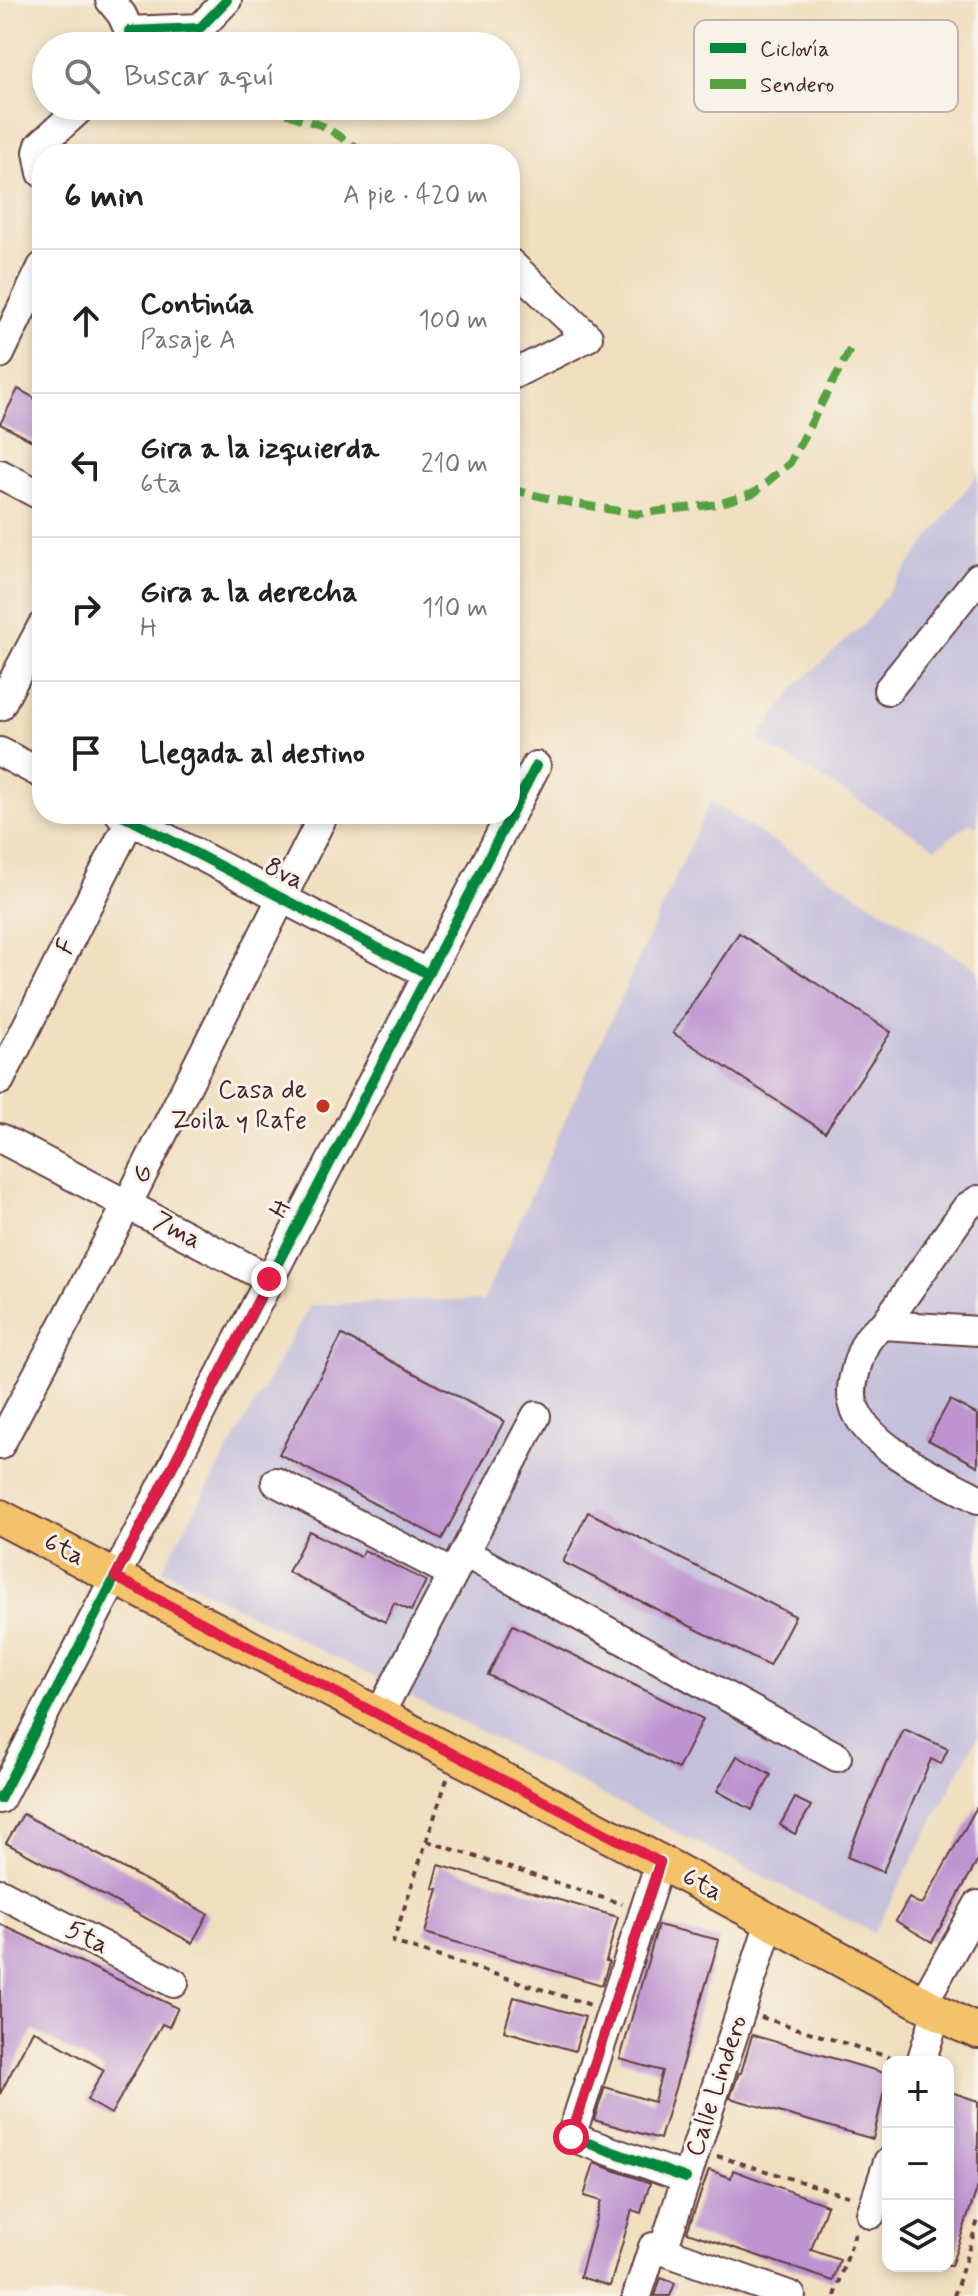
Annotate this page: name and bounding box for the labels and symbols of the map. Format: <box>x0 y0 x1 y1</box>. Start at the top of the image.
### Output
legend <box>694 20 958 112</box>
text: Ciclovía <box>760 36 830 64</box>
text: Sendero <box>760 72 834 100</box>
street label: 8va <box>258 850 310 898</box>
street label: F <box>49 933 85 961</box>
place label: Casa de Zoila y Rafe <box>171 1074 307 1138</box>
marker: Casa de Zoila y Rafe <box>314 1097 332 1115</box>
street label: G <box>124 1159 162 1189</box>
street label: H <box>262 1194 300 1224</box>
street label: 7ma <box>147 1204 207 1258</box>
route end <box>251 1261 287 1297</box>
street label: 6ta <box>38 1525 90 1575</box>
street label: 6ta <box>676 1860 728 1910</box>
street label: 5ta <box>60 1913 114 1963</box>
street label: Calle Lindero <box>678 2011 756 2161</box>
route start <box>553 2119 589 2155</box>

